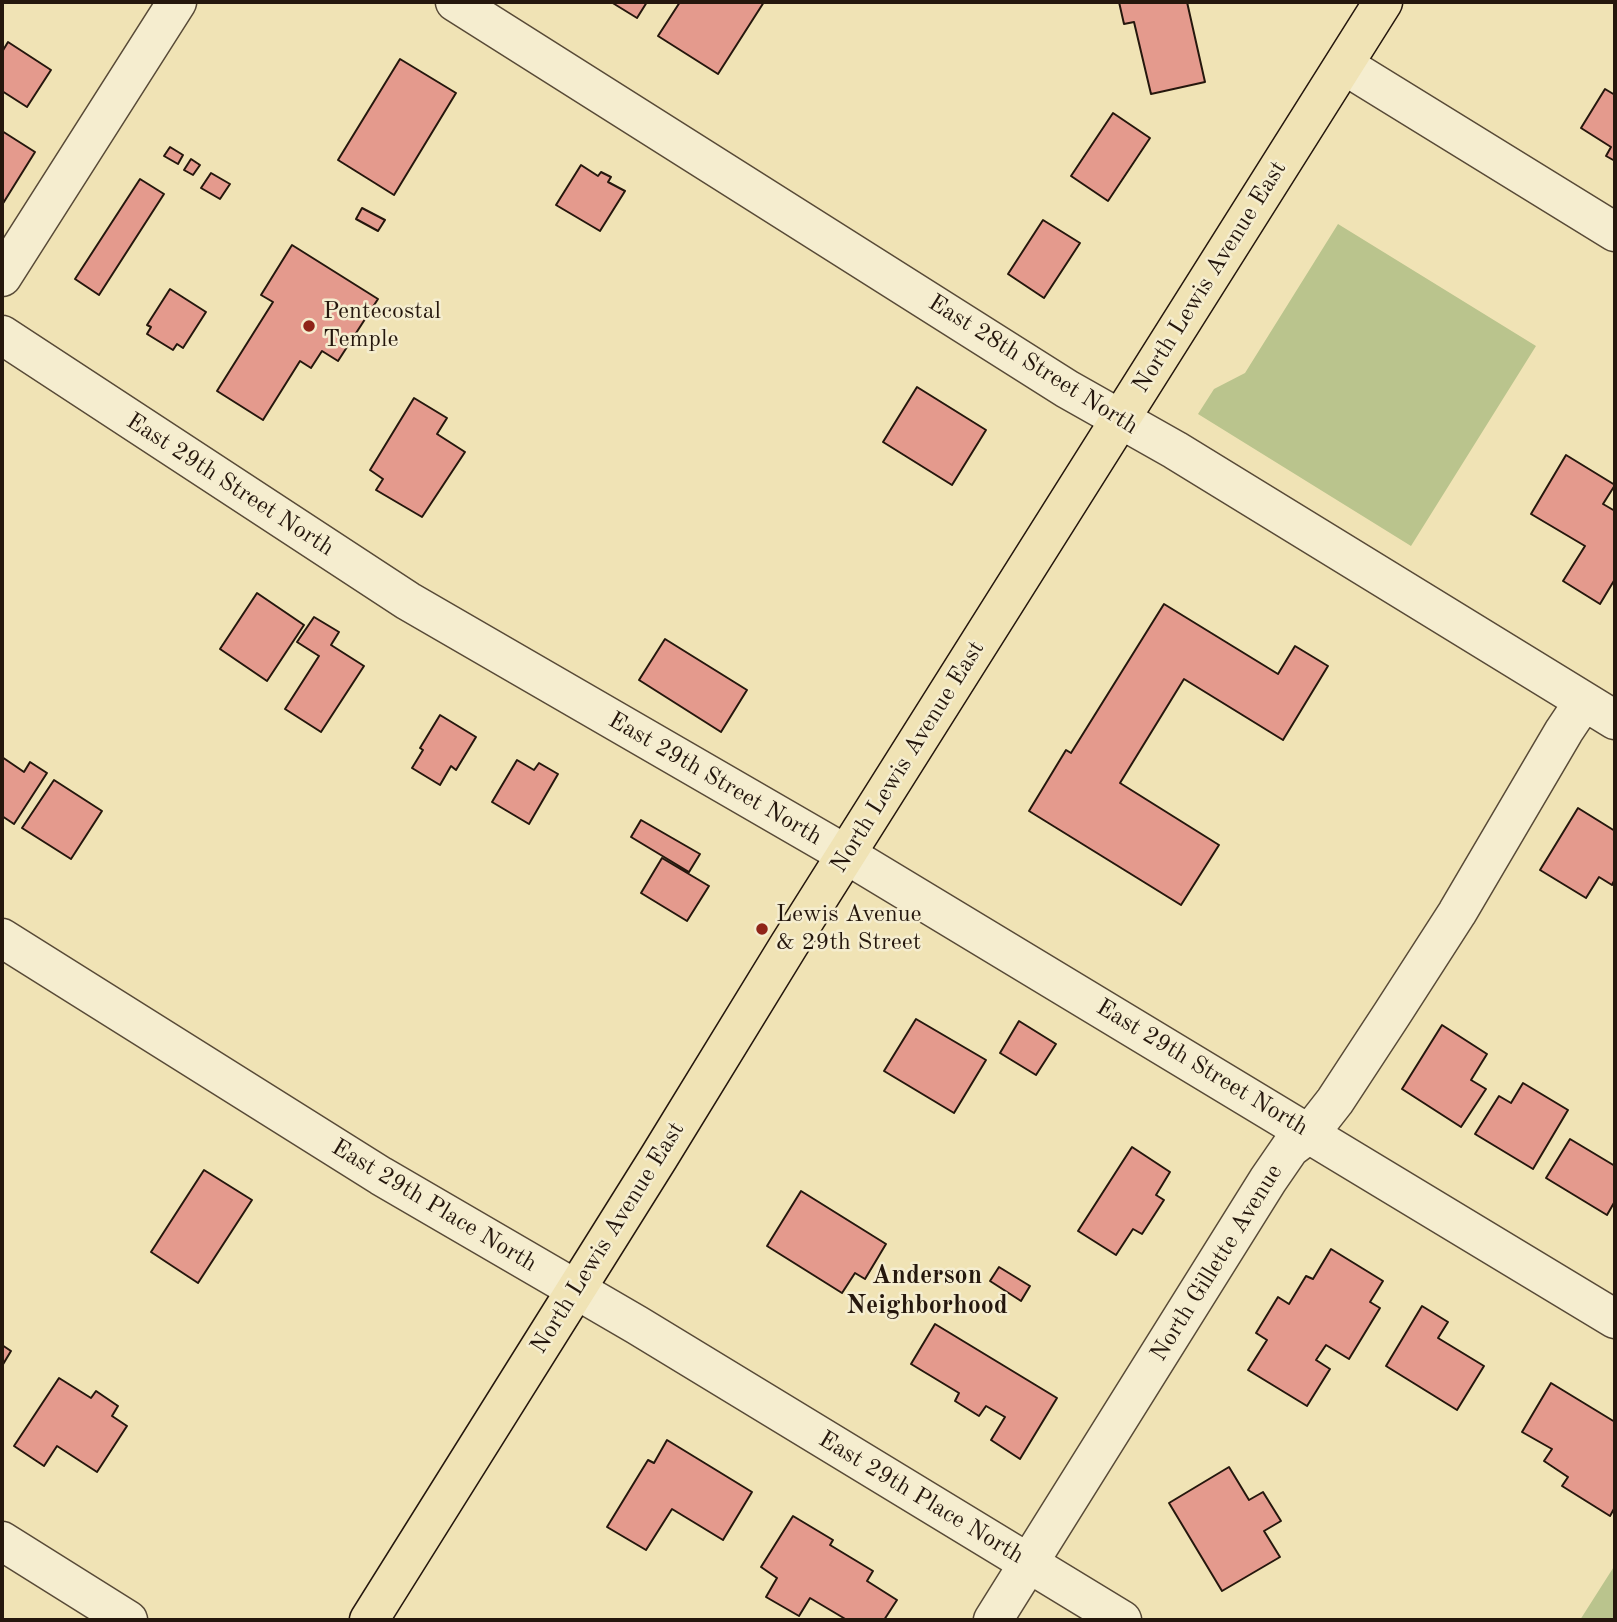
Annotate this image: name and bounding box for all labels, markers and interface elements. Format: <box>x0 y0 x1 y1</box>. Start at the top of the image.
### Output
street label: North Lewis Avenue East <box>1127 156 1293 398</box>
street label: East 28th Street North <box>923 289 1143 441</box>
place label: Pentecostal Temple <box>323 298 441 354</box>
marker: Pentecostal Temple <box>301 318 317 334</box>
street label: East 29th Street North <box>121 407 339 563</box>
street label: North Lewis Avenue East <box>825 636 991 878</box>
street label: East 29th Street North <box>603 706 827 852</box>
place label: Lewis Avenue & 29th Street <box>776 901 922 957</box>
marker: Lewis Avenue & 29th Street <box>754 921 770 937</box>
street label: East 29th Street North <box>1091 993 1313 1143</box>
street label: North Lewis Avenue East <box>525 1117 691 1359</box>
street label: East 29th Place North <box>326 1133 542 1279</box>
street label: North Gillette Avenue <box>1145 1159 1289 1367</box>
district label: Anderson Neighborhood <box>846 1260 1008 1322</box>
street label: East 29th Place North <box>813 1425 1029 1571</box>

